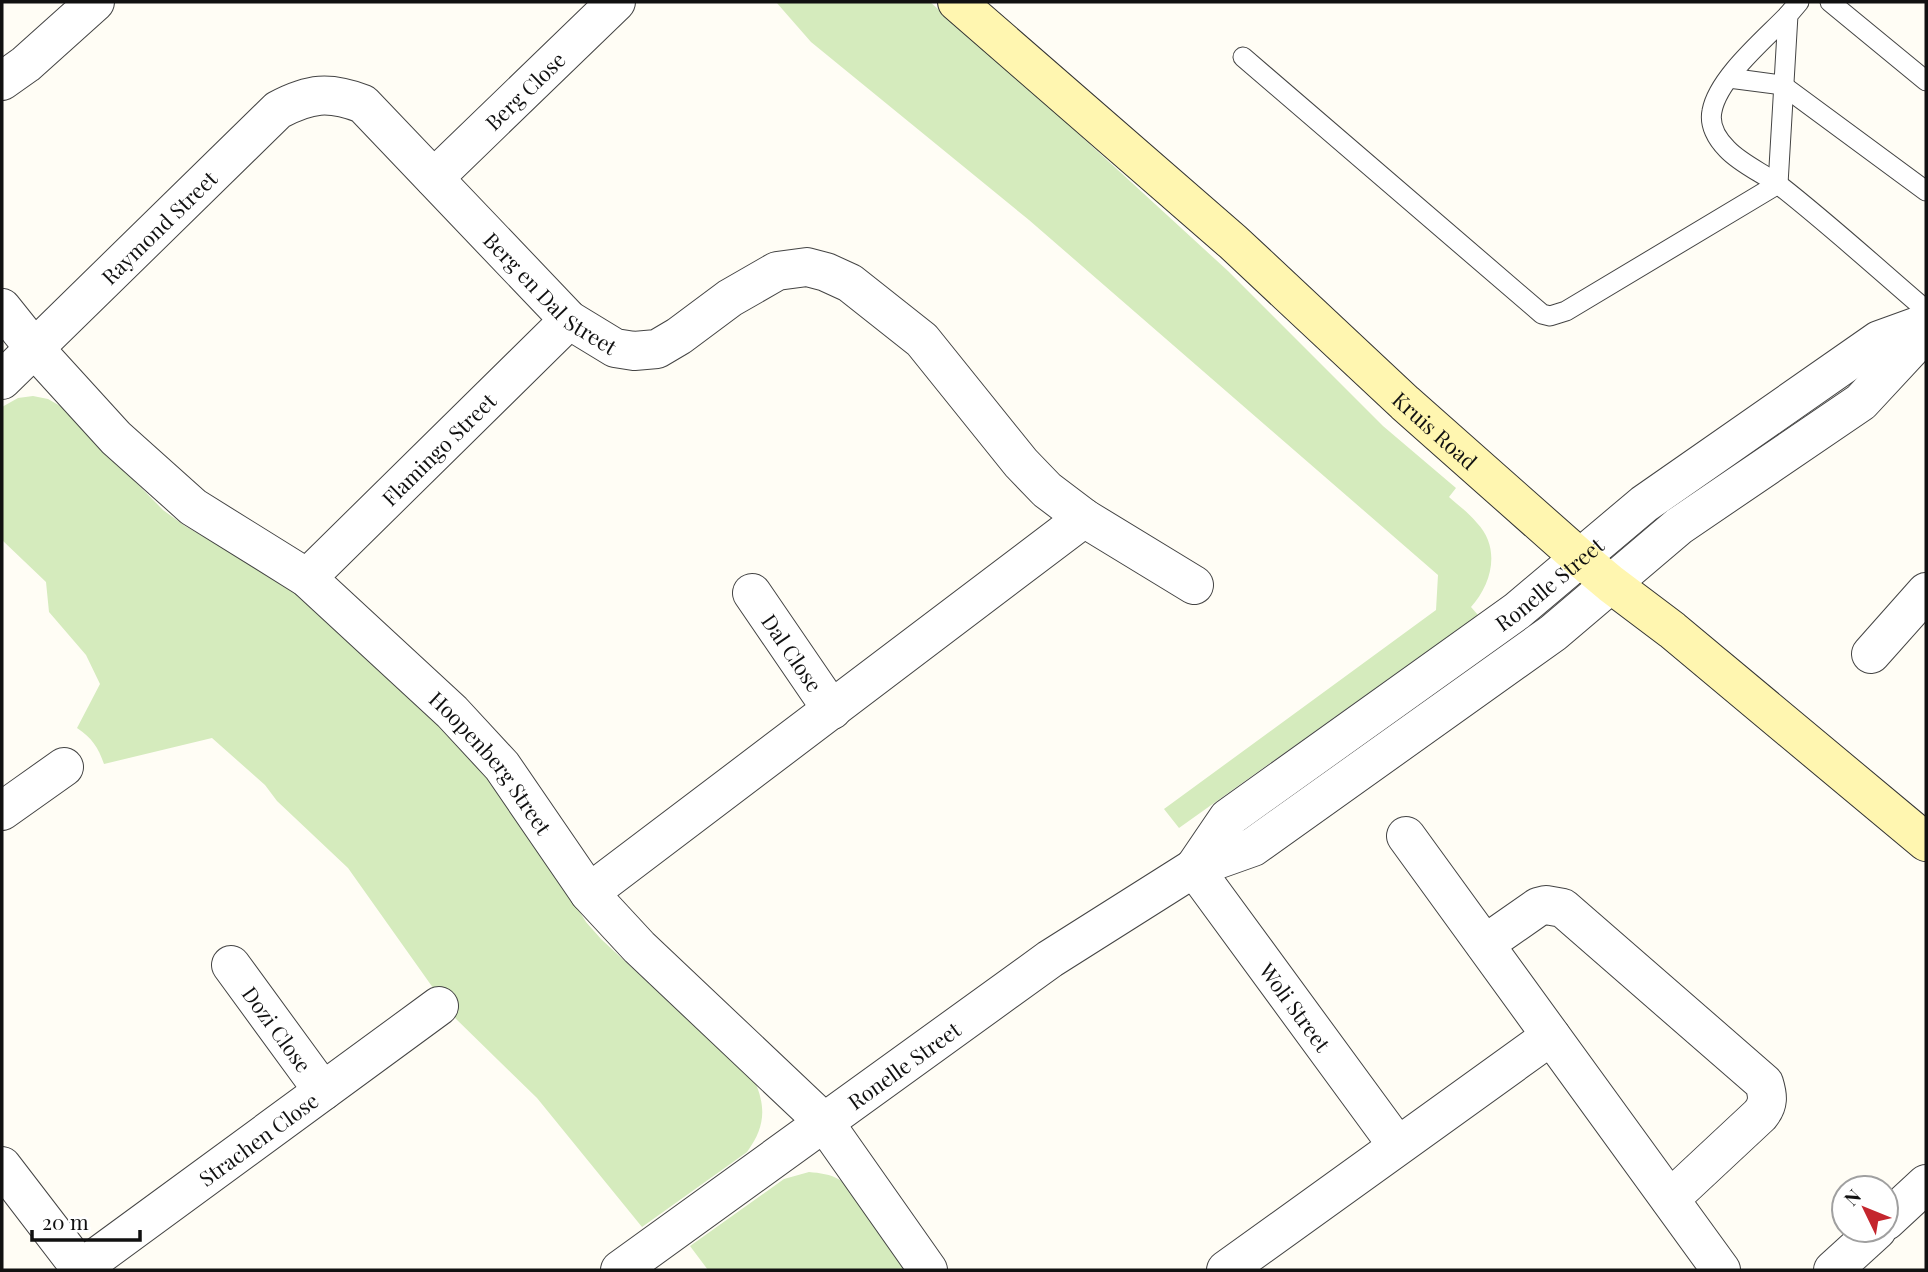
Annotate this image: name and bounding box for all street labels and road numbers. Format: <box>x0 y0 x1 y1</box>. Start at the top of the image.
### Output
street label: Berg Close <box>478 45 571 136</box>
street label: Raymond Street <box>95 164 223 290</box>
street label: Berg en Dal Street <box>478 226 623 360</box>
street label: Kruis Road <box>1387 385 1484 475</box>
street label: Flamingo Street <box>375 386 502 511</box>
street label: Ronelle Street <box>1489 530 1609 636</box>
street label: Dal Close <box>756 608 829 697</box>
street label: Hoopenberg Street <box>424 684 559 840</box>
street label: Woli Street <box>1253 956 1338 1057</box>
street label: Dozi Close <box>237 980 318 1077</box>
street label: Ronelle Street <box>842 1014 966 1115</box>
street label: Strachen Close <box>193 1086 323 1192</box>

